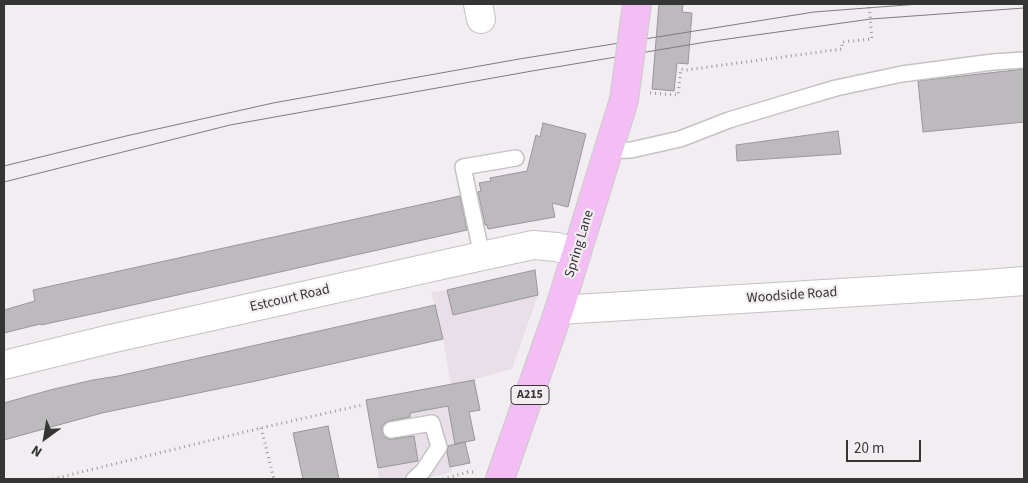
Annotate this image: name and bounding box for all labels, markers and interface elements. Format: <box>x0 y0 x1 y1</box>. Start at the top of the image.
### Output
street label: Spring Lane <box>562 208 598 280</box>
street label: Estcourt Road <box>249 282 331 316</box>
street label: Woodside Road <box>746 284 838 308</box>
road number: A215 <box>511 386 549 404</box>
north arrow <box>20 413 70 463</box>
scale bar <box>848 430 923 462</box>
text: 20 m <box>854 438 884 459</box>
text: N <box>28 440 46 462</box>

